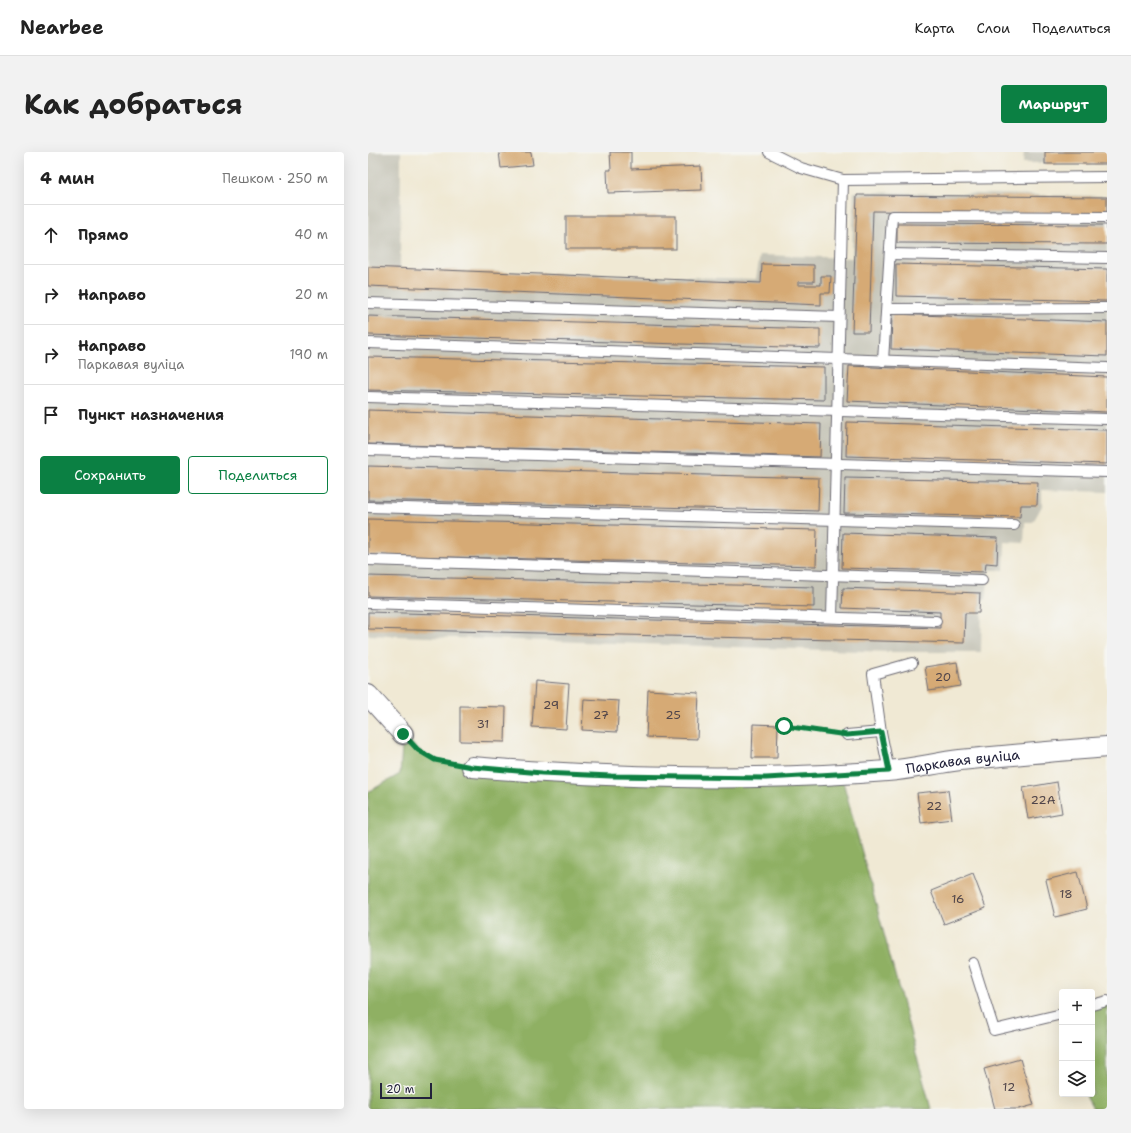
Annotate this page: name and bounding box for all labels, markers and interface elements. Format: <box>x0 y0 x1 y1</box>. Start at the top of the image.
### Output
text: Nearbee <box>20 15 104 40</box>
text: Карта <box>914 19 955 37</box>
text: Слои <box>977 19 1010 37</box>
text: Поделиться <box>1032 19 1111 37</box>
text: Как добраться <box>24 85 243 123</box>
button: Маршрут <box>1001 85 1107 123</box>
text: 4 мин <box>40 167 95 189</box>
text: Пешком · 250 m <box>222 170 328 187</box>
icon: ahead <box>40 224 62 246</box>
text: Прямо <box>78 225 128 245</box>
text: 40 m <box>294 226 328 243</box>
icon: right <box>40 284 62 306</box>
text: Направо <box>78 285 146 305</box>
text: 20 m <box>295 286 328 303</box>
text: Направо <box>78 336 146 356</box>
icon: right <box>40 344 62 366</box>
text: 190 m <box>289 346 328 363</box>
text: Паркавая вуліца <box>78 356 184 373</box>
icon: arrive <box>40 404 62 426</box>
text: Пункт назначения <box>78 405 224 425</box>
button: Сохранить <box>40 456 180 494</box>
button: Поделиться <box>188 456 328 494</box>
house number: 20 <box>935 669 951 685</box>
house number: 29 <box>543 697 559 713</box>
house number: 27 <box>593 707 609 723</box>
house number: 25 <box>665 707 681 723</box>
house number: 31 <box>477 716 489 732</box>
route start <box>775 717 793 735</box>
route end <box>394 725 412 743</box>
street label: Паркавая вуліца <box>905 745 1021 778</box>
house number: 22А <box>1031 792 1056 808</box>
house number: 22 <box>926 798 942 814</box>
house number: 18 <box>1059 886 1073 902</box>
house number: 16 <box>951 891 965 907</box>
map controls <box>1059 989 1095 1097</box>
button: + <box>1059 989 1095 1025</box>
button: − <box>1059 1025 1095 1061</box>
button: layers <box>1059 1061 1095 1097</box>
house number: 12 <box>1003 1079 1015 1095</box>
scale bar <box>380 1081 432 1100</box>
text: 20 m <box>386 1082 414 1097</box>

